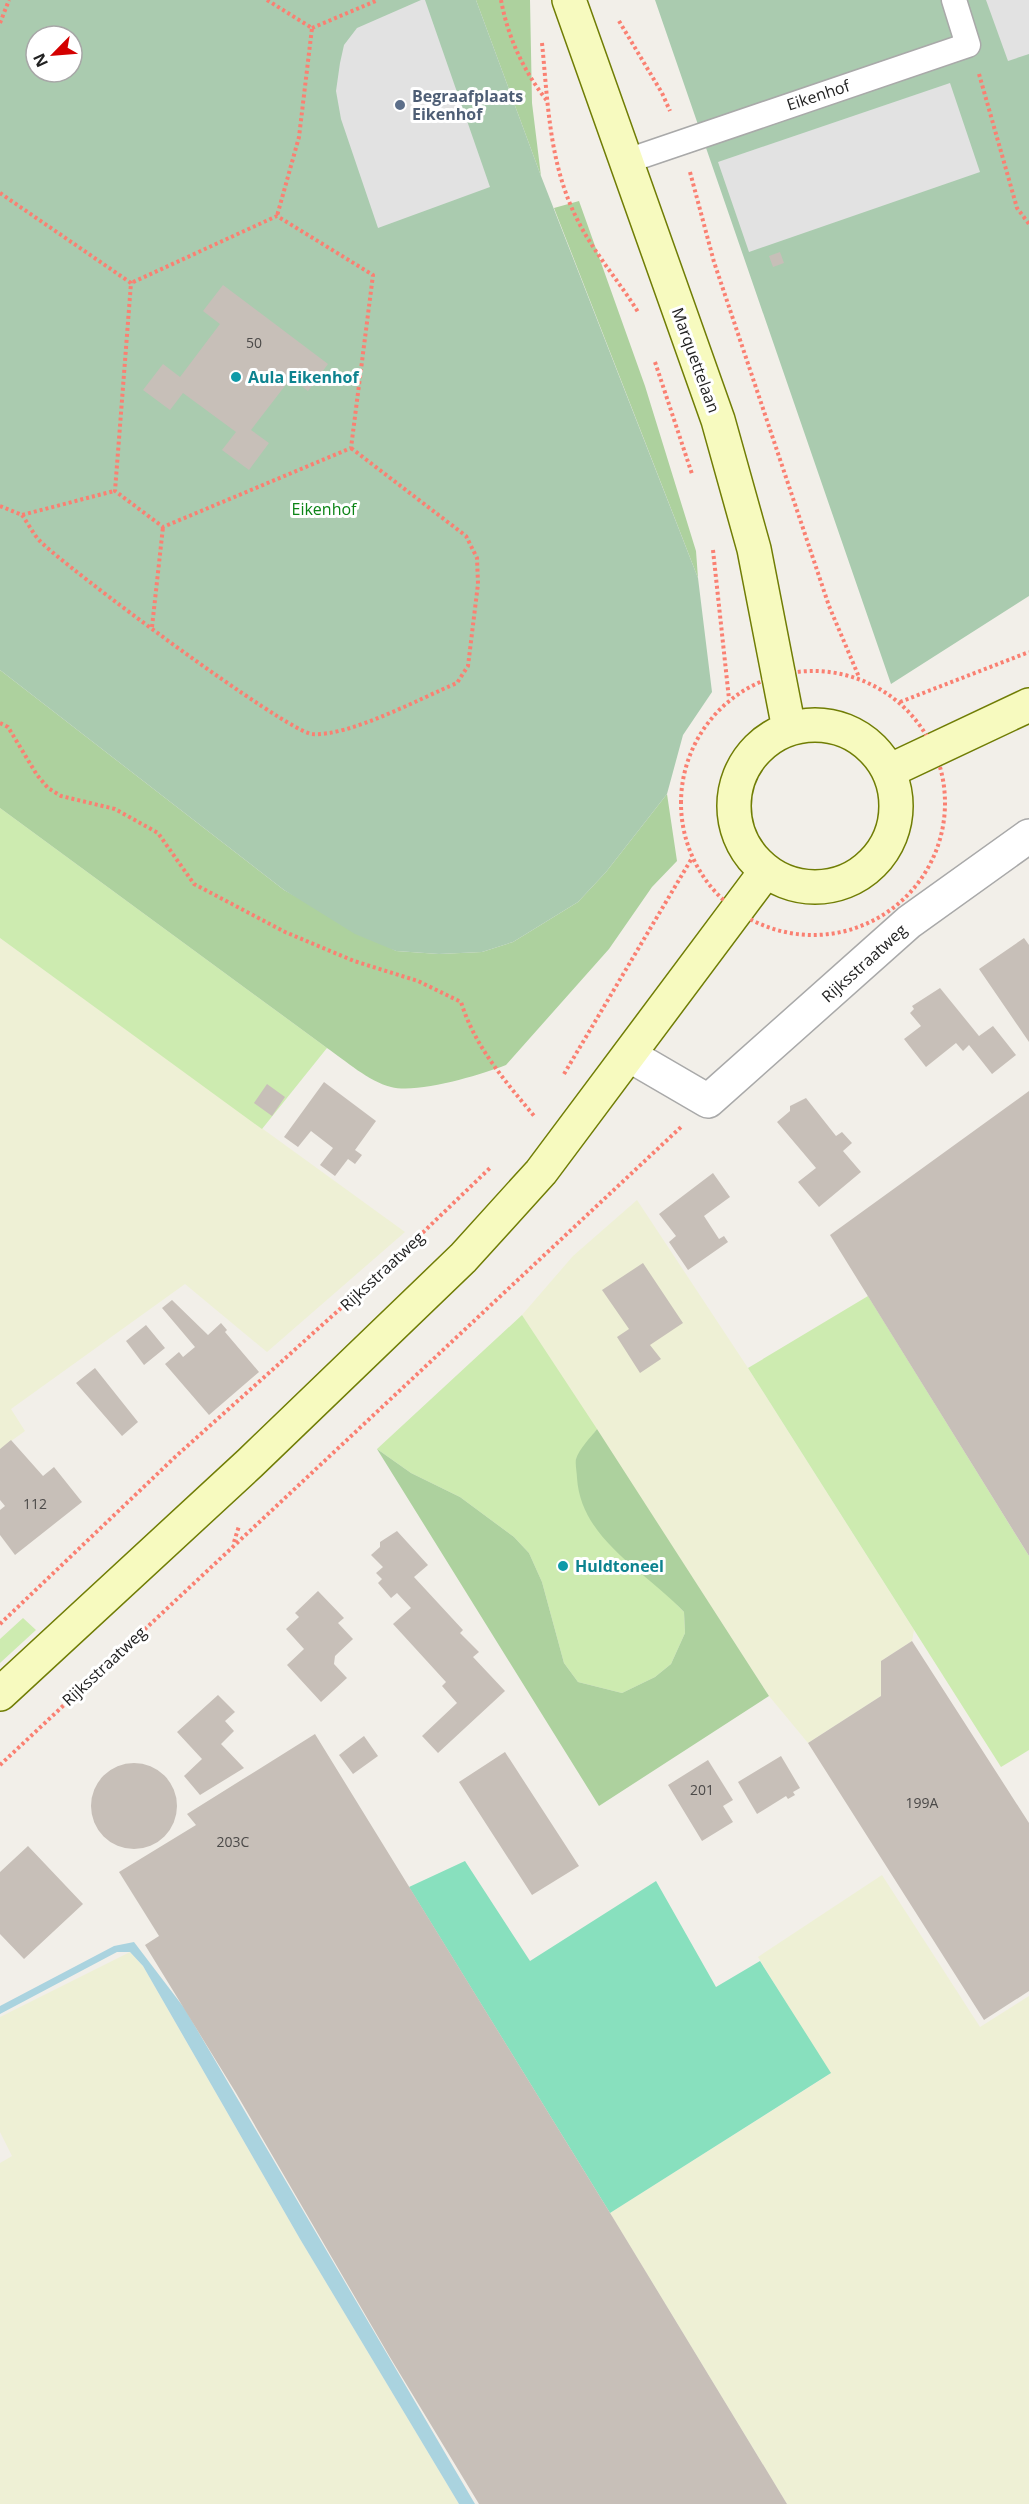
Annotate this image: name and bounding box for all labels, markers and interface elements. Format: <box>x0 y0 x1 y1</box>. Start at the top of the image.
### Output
north arrow <box>24 24 84 84</box>
text: N <box>28 50 53 71</box>
street label: Eikenhof <box>784 74 854 115</box>
place label: Begraafplaats Eikenhof <box>412 85 523 125</box>
marker: Begraafplaats Eikenhof <box>393 98 407 112</box>
street label: Marquettelaan <box>667 304 725 416</box>
house number: 50 <box>246 333 262 352</box>
place label: Aula Eikenhof <box>248 366 359 388</box>
marker: Aula Eikenhof <box>229 370 243 384</box>
park label: Eikenhof <box>292 498 358 520</box>
street label: Rijksstraatweg <box>817 919 912 1007</box>
street label: Rijksstraatweg <box>335 1226 429 1316</box>
house number: 112 <box>23 1494 47 1513</box>
place label: Huldtoneel <box>575 1555 664 1577</box>
marker: Huldtoneel <box>556 1559 570 1573</box>
street label: Rijksstraatweg <box>57 1621 151 1711</box>
house number: 201 <box>690 1780 714 1799</box>
house number: 199A <box>906 1793 939 1812</box>
house number: 203C <box>217 1832 250 1851</box>

